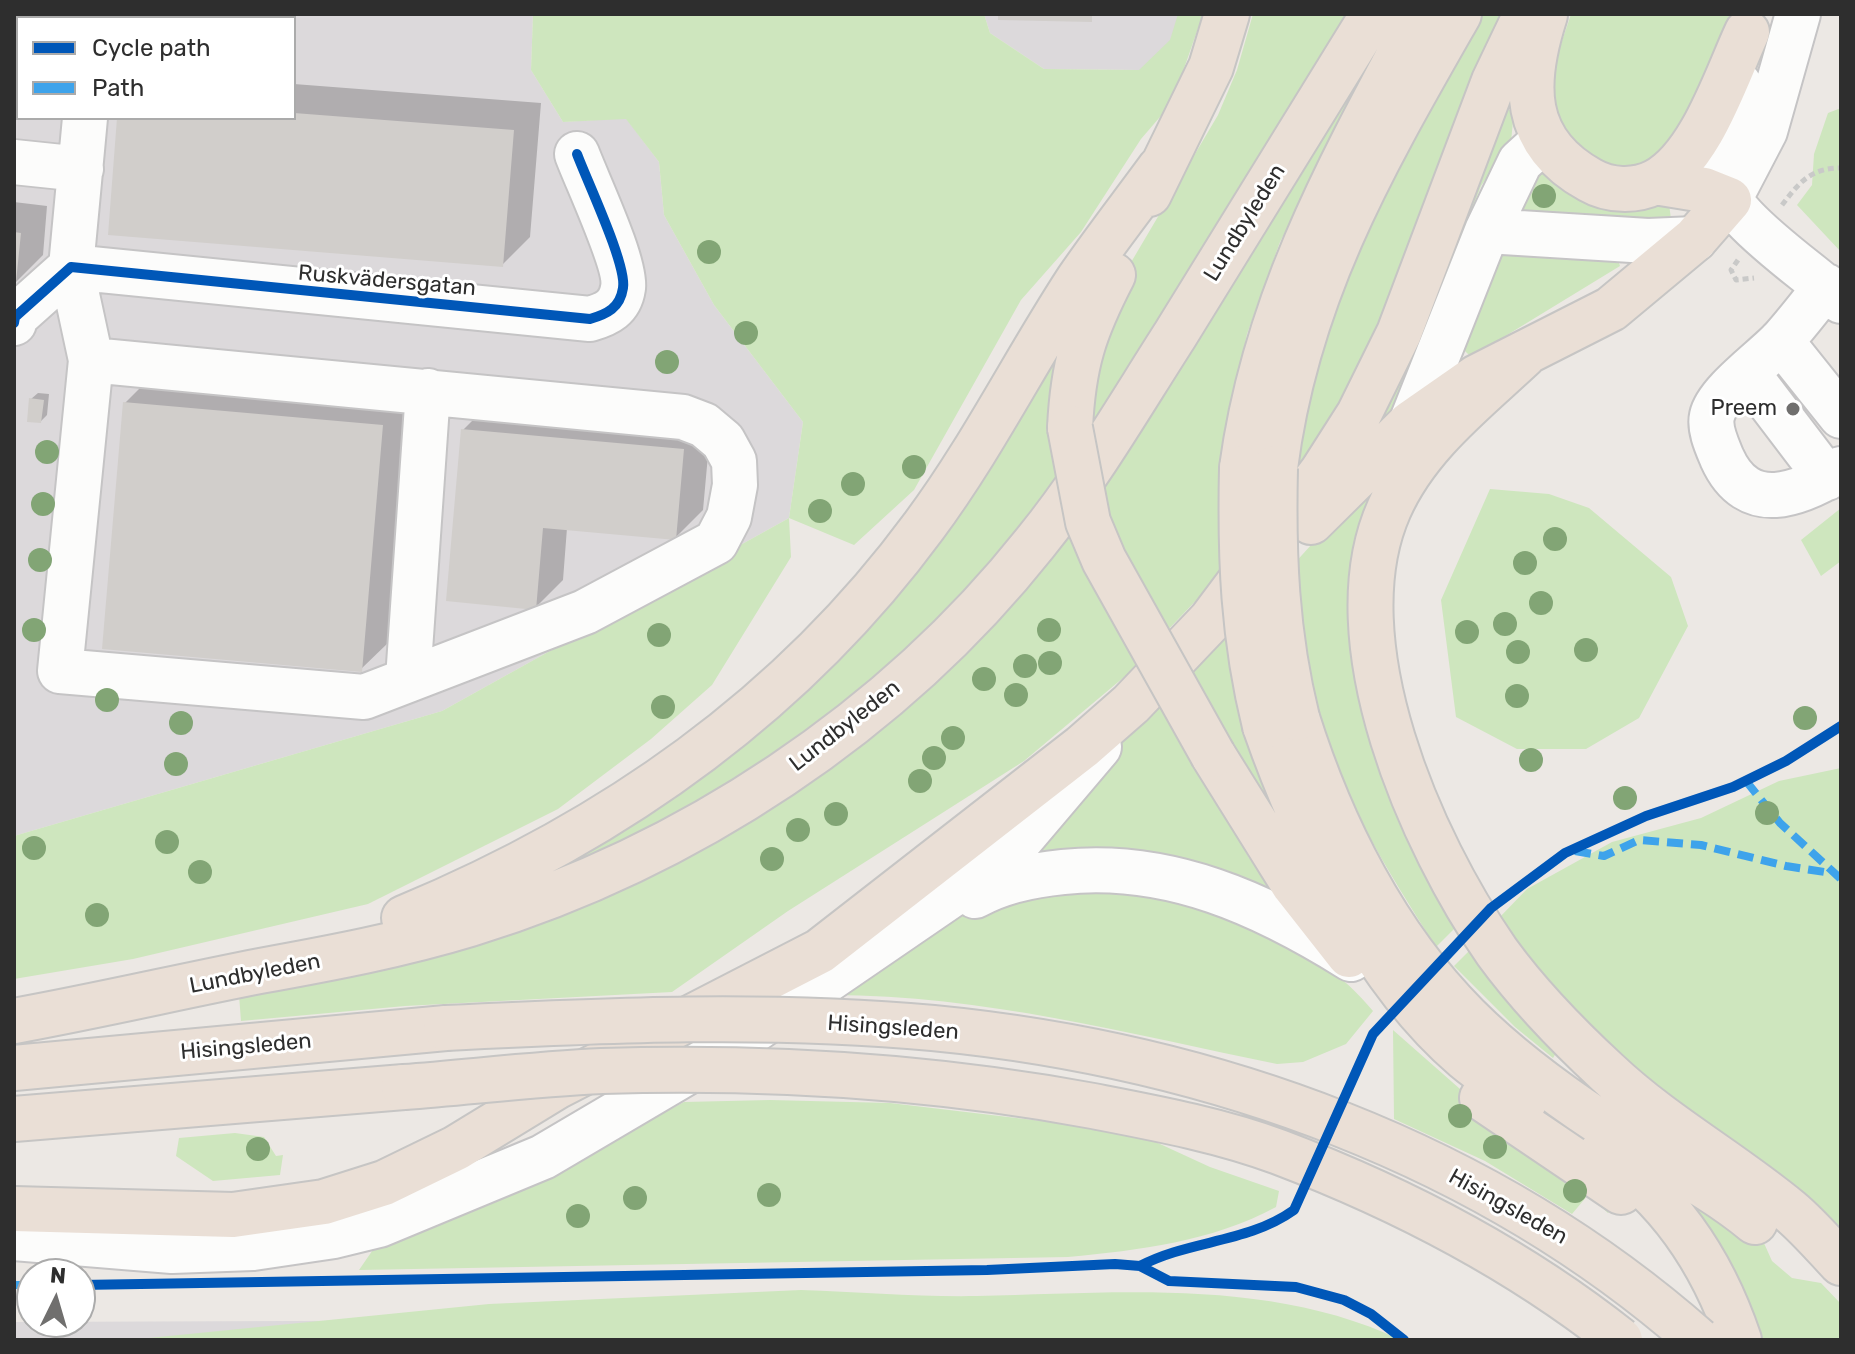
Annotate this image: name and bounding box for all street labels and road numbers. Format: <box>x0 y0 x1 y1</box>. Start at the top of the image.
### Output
street label: Lundbyleden <box>1199 160 1291 286</box>
street label: Ruskvädersgatan <box>297 260 477 302</box>
street label: Lundbyleden <box>785 675 905 777</box>
street label: Lundbyleden <box>187 948 323 1000</box>
street label: Hisingsleden <box>826 1010 960 1046</box>
street label: Hisingsleden <box>179 1028 313 1066</box>
street label: Hisingsleden <box>1444 1164 1572 1250</box>

